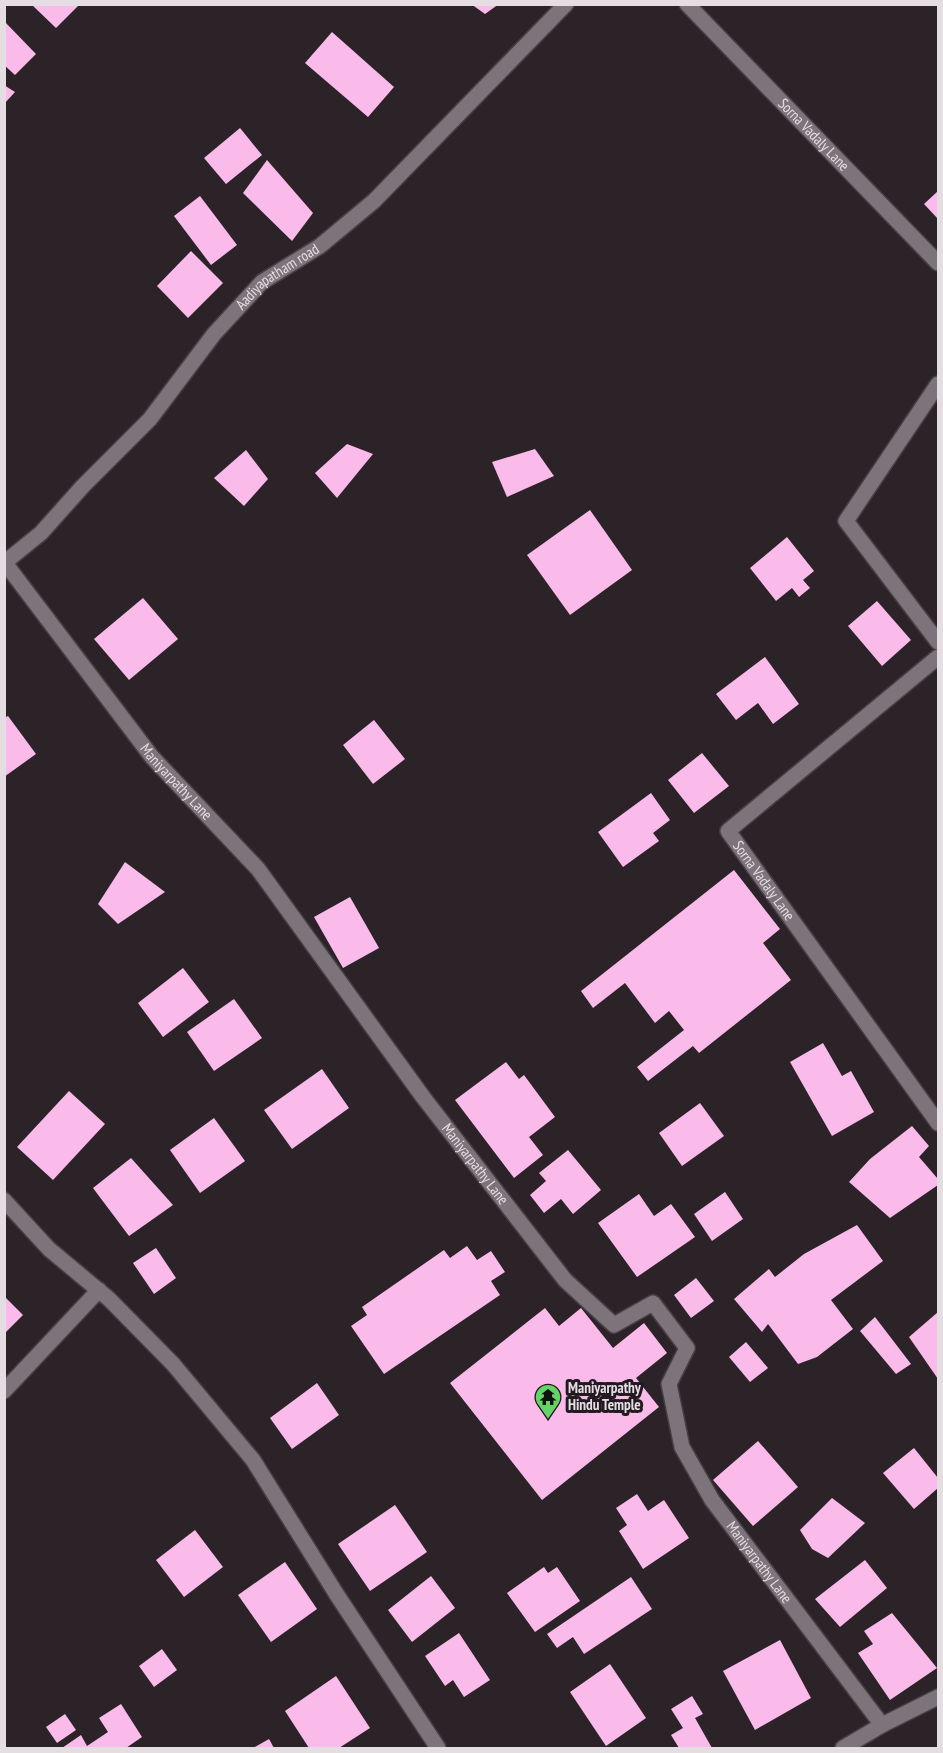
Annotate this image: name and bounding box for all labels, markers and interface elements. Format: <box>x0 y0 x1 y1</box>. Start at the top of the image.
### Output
street label: Sorna Vadaly Lane <box>774 94 854 175</box>
street label: Aadiyapatham road <box>231 239 322 313</box>
street label: Maniyarpathy Lane <box>136 740 217 824</box>
street label: Sorna Vadaly Lane <box>729 837 799 924</box>
street label: Maniyarpathy Lane <box>438 1119 513 1208</box>
place label: Maniyarpathy Hindu Temple <box>568 1378 642 1414</box>
temple icon: Maniyarpathy Hindu Temple <box>533 1382 563 1420</box>
street label: Maniyarpathy Lane <box>722 1517 797 1607</box>

